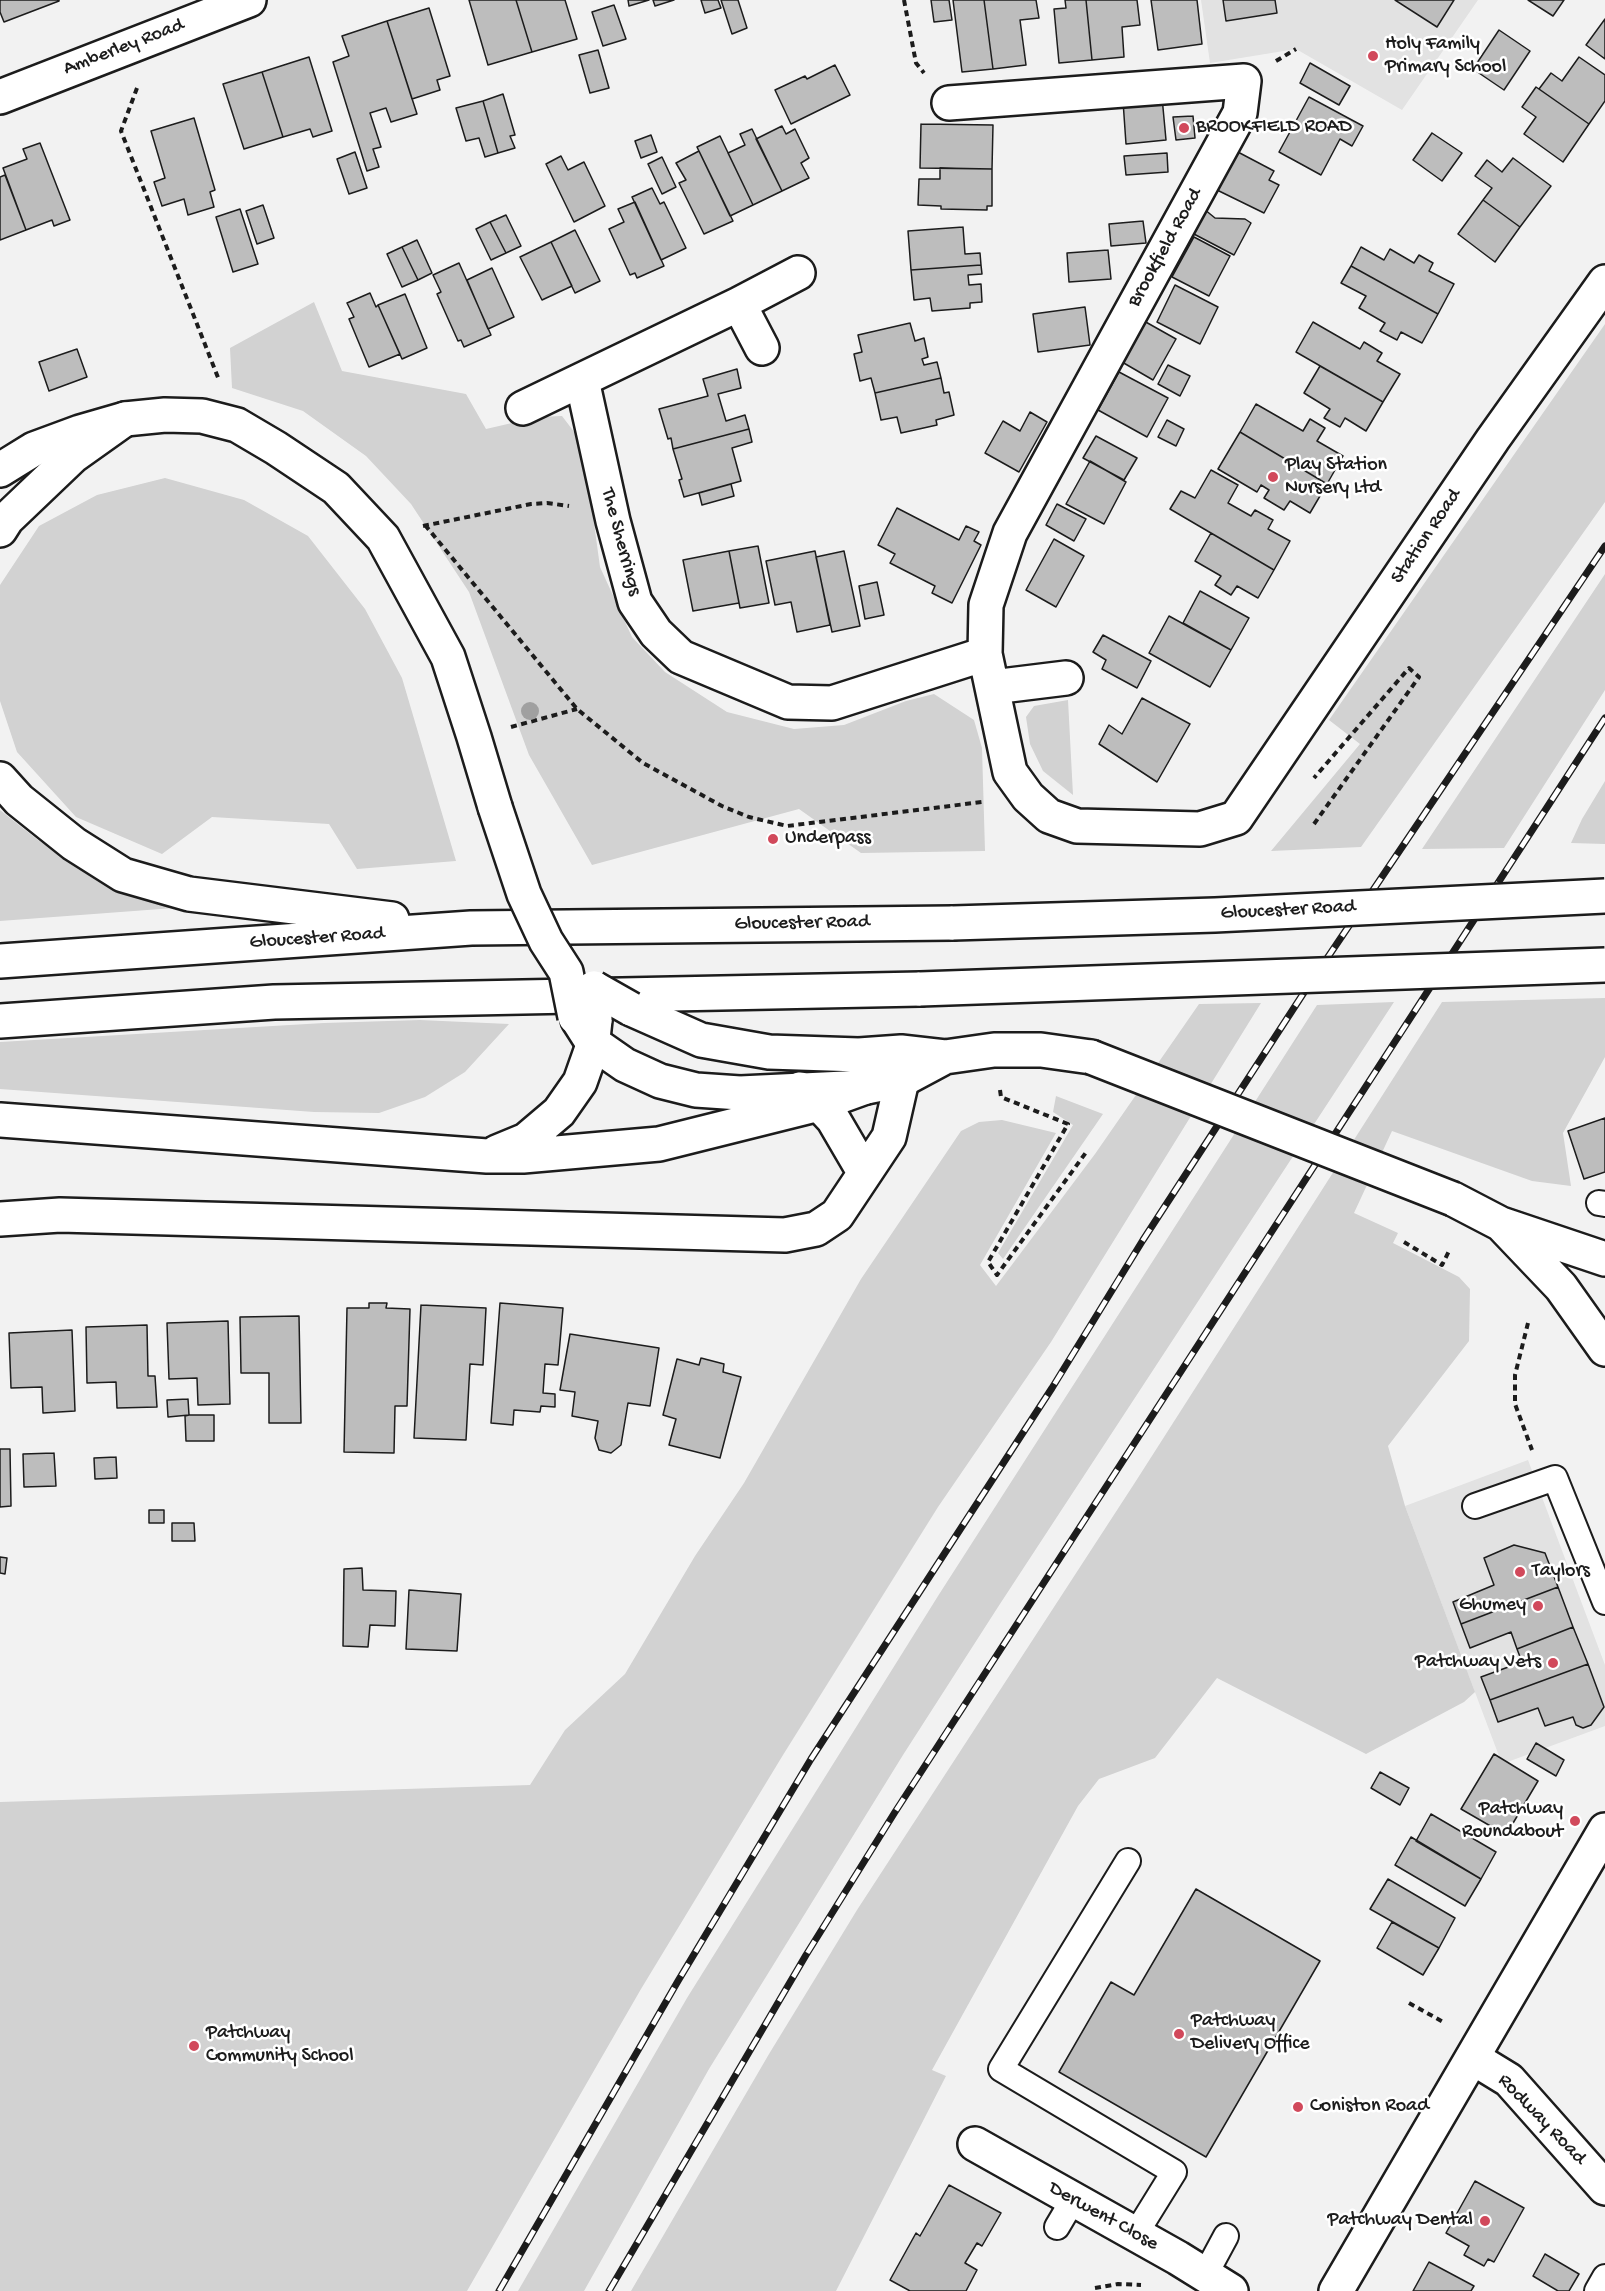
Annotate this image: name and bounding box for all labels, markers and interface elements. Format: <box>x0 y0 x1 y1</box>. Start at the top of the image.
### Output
street label: Amberley Road <box>60 14 188 82</box>
place label: Holy Family Primary School <box>1385 33 1506 80</box>
marker: Holy Family Primary School <box>1366 49 1380 63</box>
place label: BROOKFIELD ROAD <box>1196 116 1352 140</box>
marker: BROOKFIELD ROAD <box>1177 121 1191 135</box>
street label: Brookfield Road <box>1123 184 1209 312</box>
place label: Play Station Nursery Ltd <box>1285 454 1387 501</box>
marker: Play Station Nursery Ltd <box>1266 470 1280 484</box>
street label: The Sherrings <box>594 485 646 599</box>
street label: Station Road <box>1386 485 1468 589</box>
place label: Underpass <box>785 827 871 851</box>
marker: Underpass <box>766 832 780 846</box>
street label: Gloucester Road <box>1220 895 1356 927</box>
street label: Gloucester Road <box>734 911 870 937</box>
street label: Gloucester Road <box>249 922 385 956</box>
place label: Taylors <box>1532 1560 1590 1584</box>
marker: Taylors <box>1513 1565 1527 1579</box>
place label: Ghumey <box>1459 1594 1526 1618</box>
marker: Ghumey <box>1531 1599 1545 1613</box>
place label: Patchway Vets <box>1415 1651 1541 1675</box>
marker: Patchway Vets <box>1546 1656 1560 1670</box>
place label: Patchway Roundabout <box>1462 1798 1563 1845</box>
marker: Patchway Roundabout <box>1568 1814 1582 1828</box>
place label: Patchway Delivery Office <box>1191 2010 1310 2057</box>
place label: Patchway Community School <box>206 2022 354 2069</box>
marker: Patchway Delivery Office <box>1172 2027 1186 2041</box>
marker: Patchway Community School <box>187 2039 201 2053</box>
street label: Rodway Road <box>1492 2069 1590 2171</box>
place label: Coniston Road <box>1310 2095 1429 2119</box>
marker: Coniston Road <box>1291 2100 1305 2114</box>
street label: Derwent Close <box>1044 2177 1162 2257</box>
place label: Patchway Dental <box>1327 2209 1473 2233</box>
marker: Patchway Dental <box>1478 2214 1492 2228</box>

